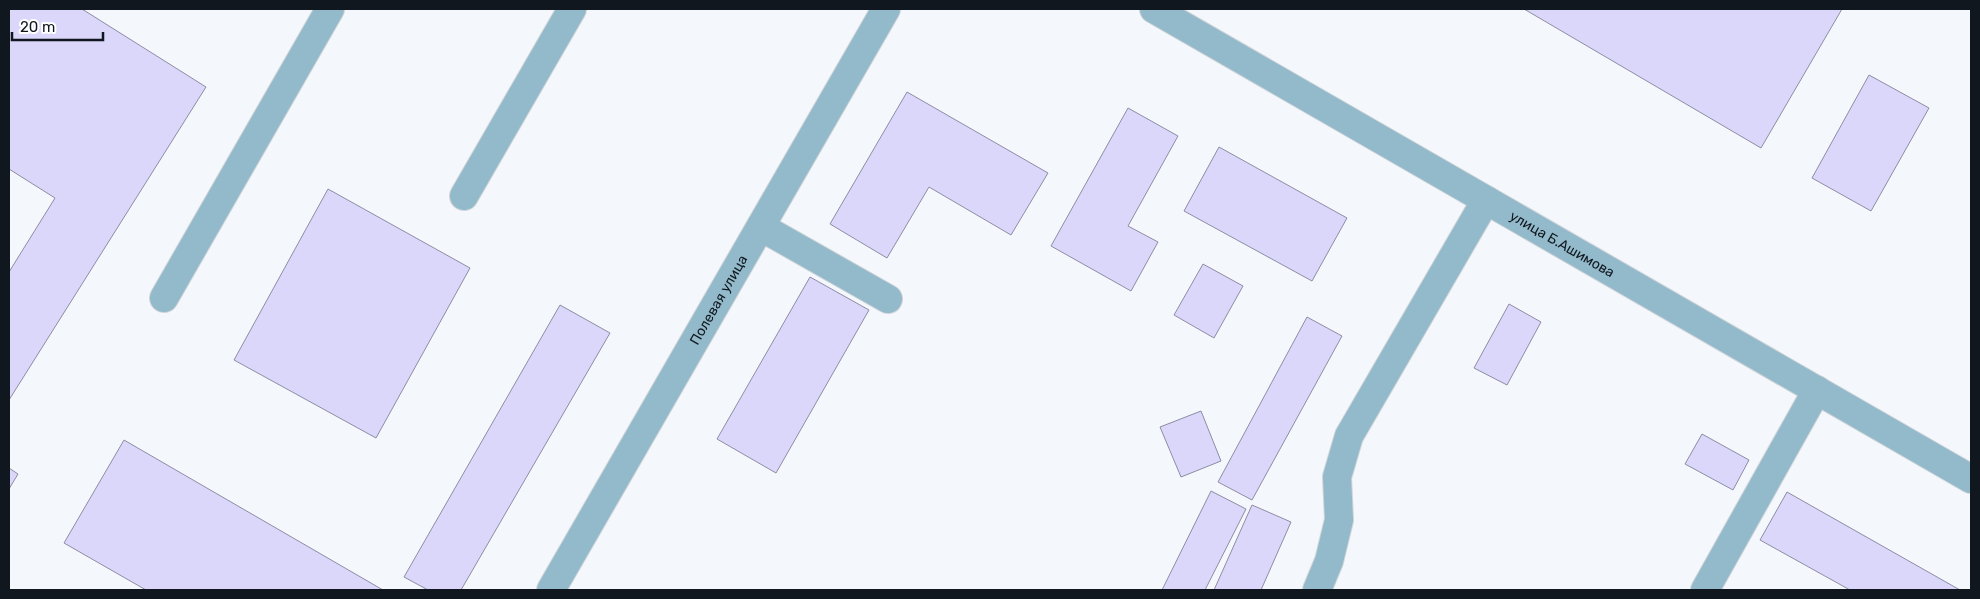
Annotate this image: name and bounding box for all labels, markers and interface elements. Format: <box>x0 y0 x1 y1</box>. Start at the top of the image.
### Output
scale bar <box>12 10 104 42</box>
text: 20 m <box>20 18 55 36</box>
street label: улица Б.Ашимова <box>1506 207 1618 281</box>
street label: Полевая улица <box>686 252 751 348</box>

